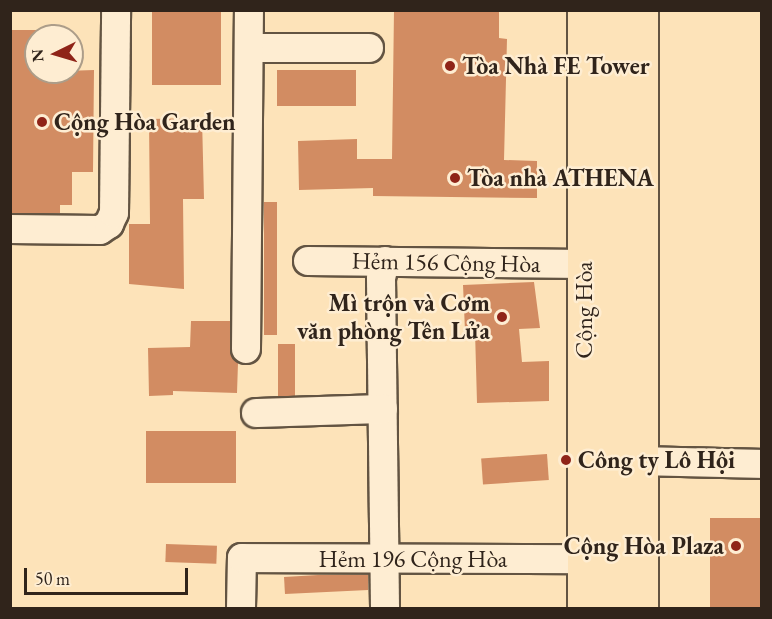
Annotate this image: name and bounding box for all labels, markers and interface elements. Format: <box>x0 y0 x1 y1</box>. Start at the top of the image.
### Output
north arrow <box>24 24 84 84</box>
text: N <box>27 48 49 63</box>
place label: Tòa Nhà FE Tower <box>462 52 650 80</box>
marker: Tòa Nhà FE Tower <box>443 59 457 73</box>
place label: Cộng Hòa Garden <box>54 108 236 136</box>
marker: Cộng Hòa Garden <box>35 115 49 129</box>
place label: Tòa nhà ATHENA <box>467 164 654 192</box>
marker: Tòa nhà ATHENA <box>448 171 462 185</box>
street label: Hẻm 156 Cộng Hòa <box>351 246 541 278</box>
street label: Cộng Hòa <box>570 261 598 359</box>
place label: Mì trộn và Cơm văn phòng Tên Lửa <box>297 289 490 345</box>
marker: Mì trộn và Cơm văn phòng Tên Lửa <box>495 310 509 324</box>
place label: Công ty Lô Hội <box>578 446 735 474</box>
marker: Công ty Lô Hội <box>559 453 573 467</box>
place label: Cộng Hòa Plaza <box>564 532 724 560</box>
marker: Cộng Hòa Plaza <box>729 539 743 553</box>
street label: Hẻm 196 Cộng Hòa <box>319 545 507 573</box>
scale bar <box>27 556 190 594</box>
text: 50 m <box>35 567 70 590</box>

